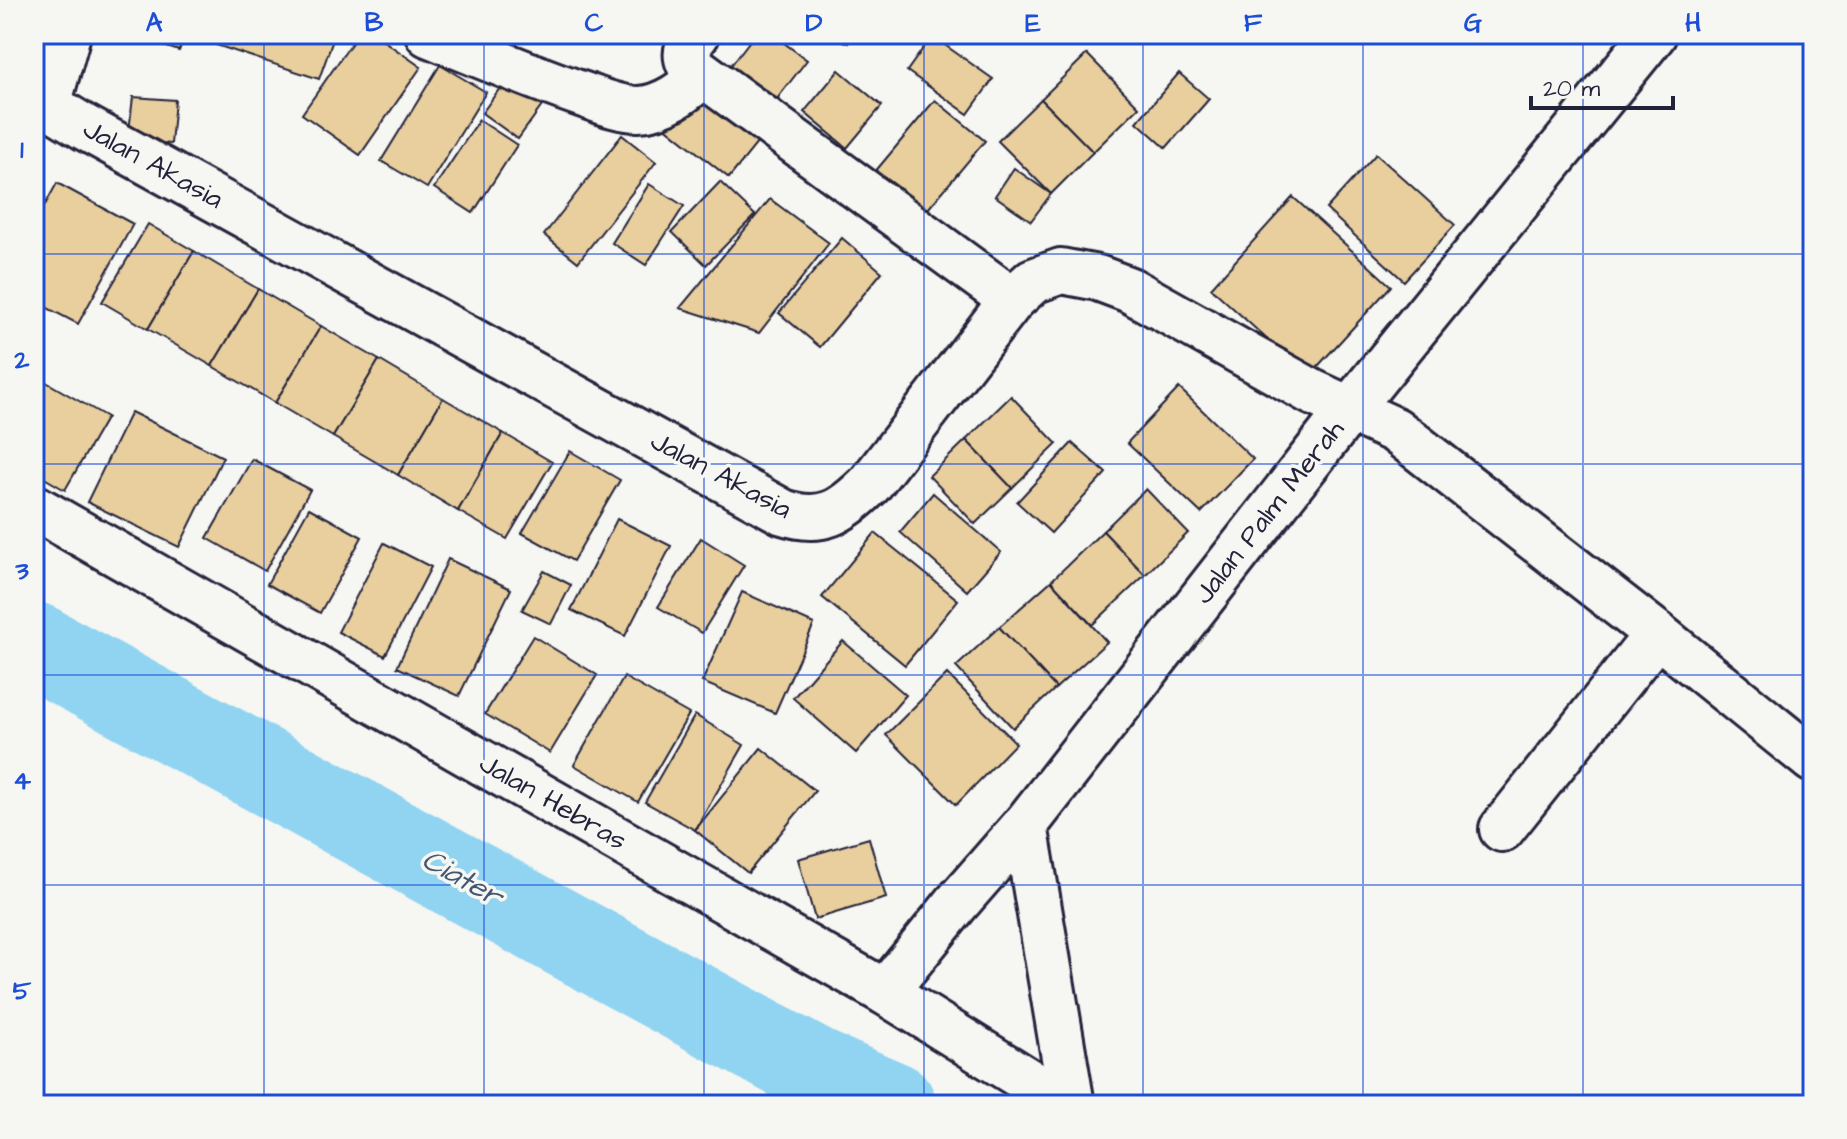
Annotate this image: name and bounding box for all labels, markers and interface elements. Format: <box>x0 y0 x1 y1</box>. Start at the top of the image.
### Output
text: A <box>146 5 163 41</box>
text: B <box>365 5 384 41</box>
text: C <box>585 5 604 41</box>
text: D <box>806 5 823 41</box>
text: E <box>1025 5 1041 41</box>
text: F <box>1244 5 1263 41</box>
text: G <box>1464 5 1482 41</box>
text: H <box>1685 5 1701 41</box>
scale bar <box>1531 60 1673 110</box>
text: 20 m <box>1543 72 1600 106</box>
street label: Jalan Akasia <box>76 109 230 219</box>
text: 1 <box>20 132 24 168</box>
text: 2 <box>14 342 30 378</box>
street label: Jalan Palm Merah <box>1185 412 1353 612</box>
street label: Jalan Akasia <box>643 421 799 529</box>
text: 3 <box>14 553 29 589</box>
street label: Jalan Hebras <box>472 744 634 860</box>
text: 4 <box>13 763 31 799</box>
water label: Ciater <box>414 839 513 919</box>
text: 5 <box>13 973 32 1009</box>

